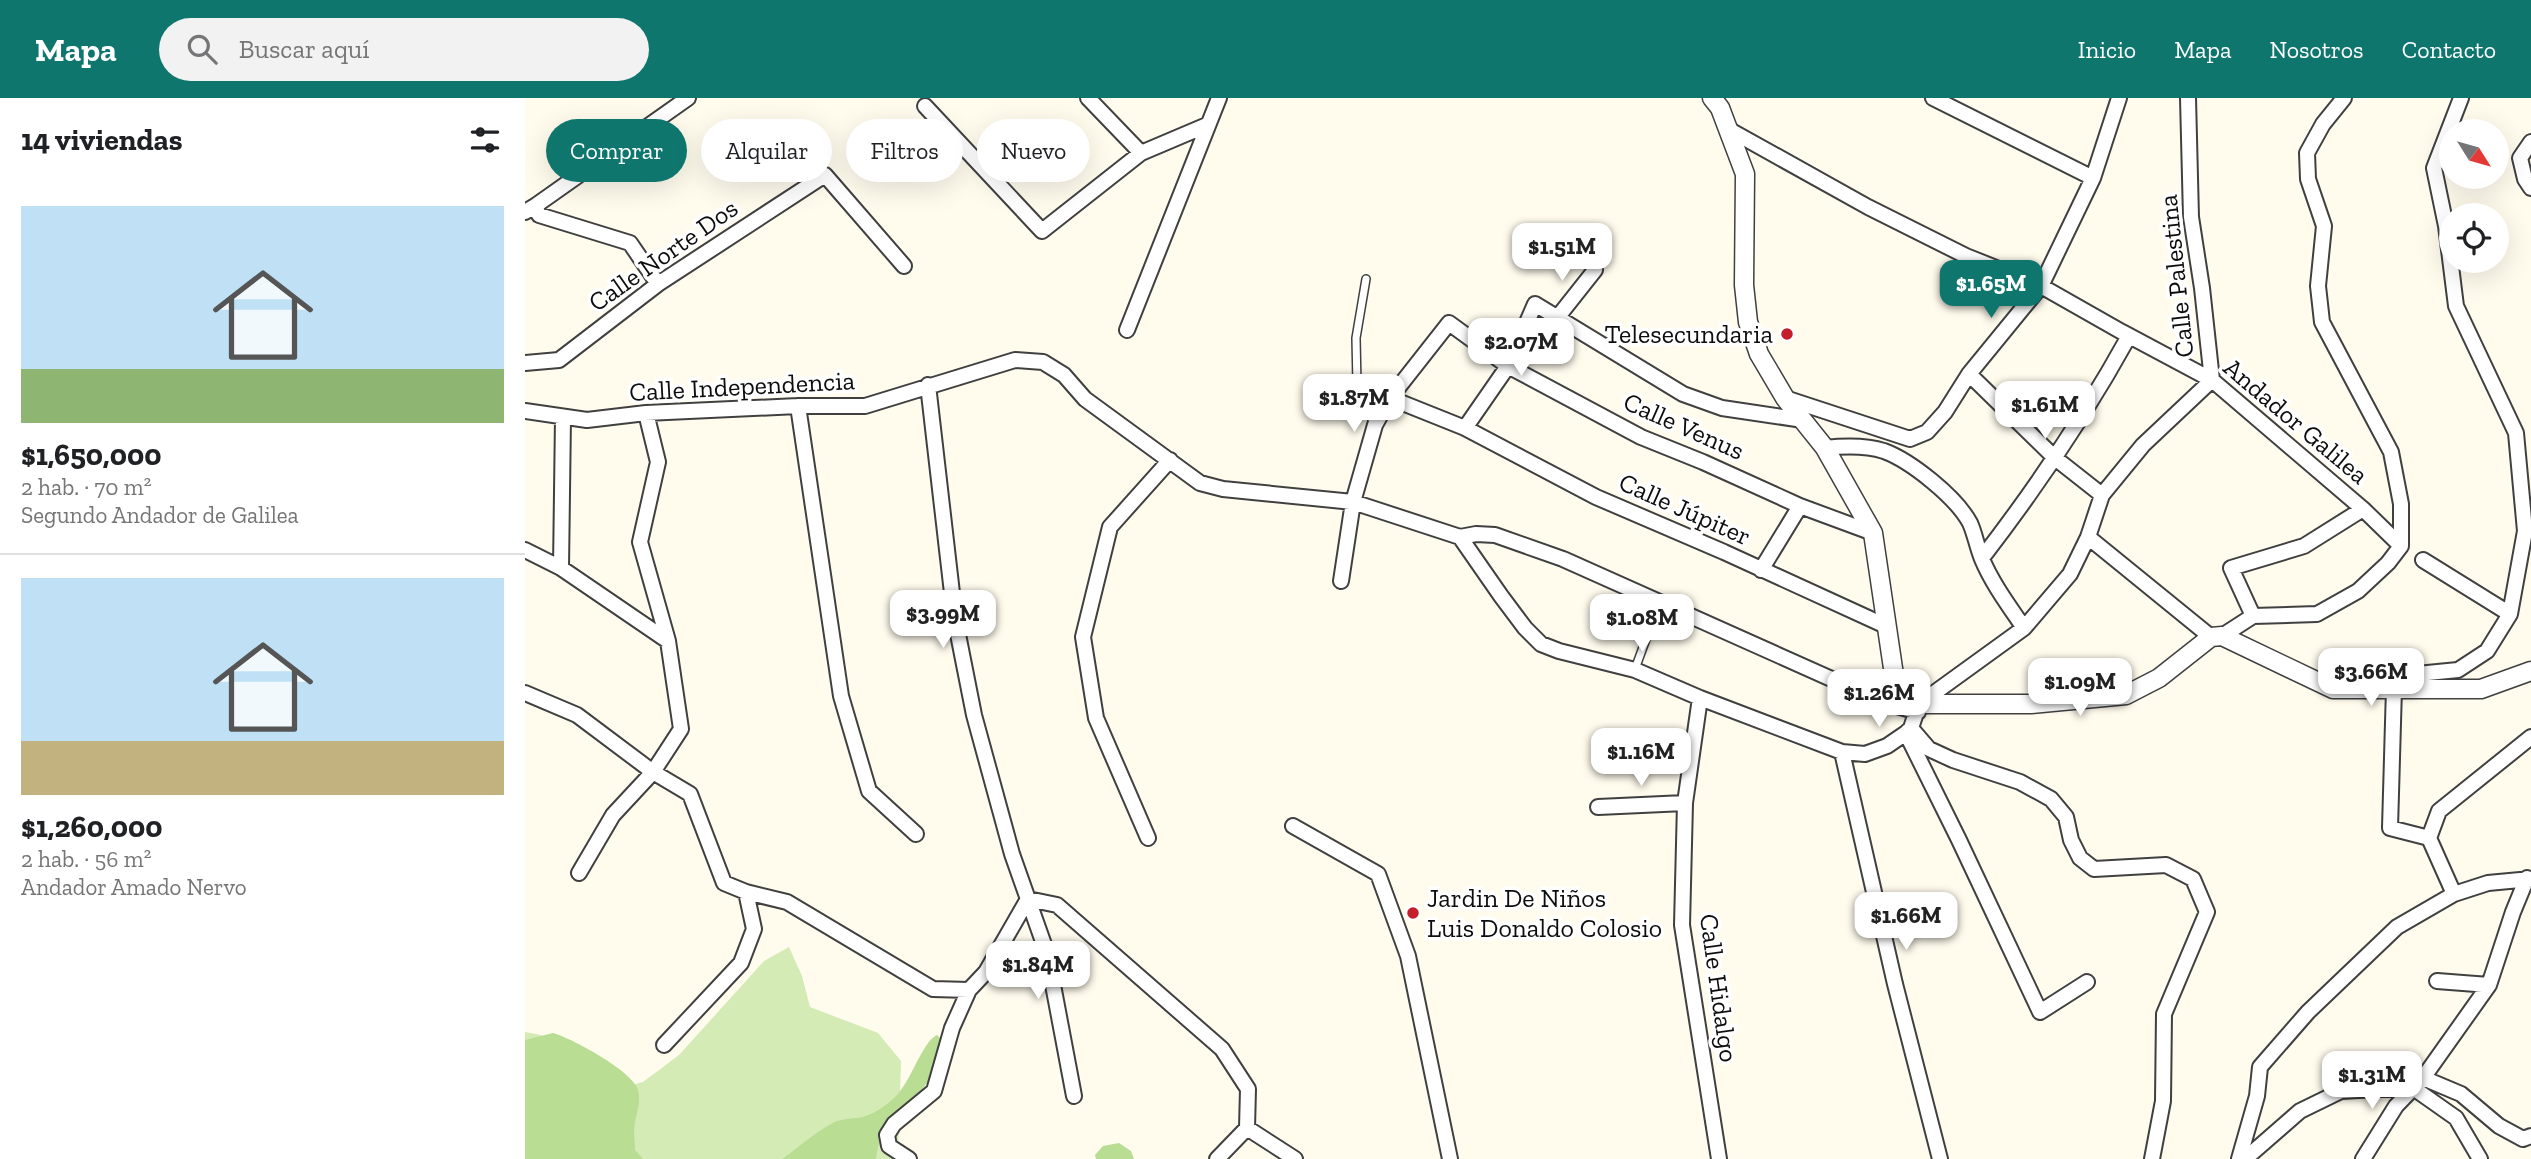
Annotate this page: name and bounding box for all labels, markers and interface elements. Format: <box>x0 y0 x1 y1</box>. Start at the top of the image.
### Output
search box <box>159 18 649 81</box>
text: Mapa <box>35 30 117 69</box>
icon: search <box>183 30 221 68</box>
text: Buscar aquí <box>239 33 370 65</box>
text: Inicio <box>2078 35 2136 64</box>
text: Mapa <box>2174 35 2231 64</box>
text: Nosotros <box>2269 35 2364 64</box>
text: Contacto <box>2402 35 2496 64</box>
chip: Comprar <box>546 119 687 182</box>
chip: Alquilar <box>701 119 832 182</box>
chip: Filtros <box>846 119 963 182</box>
chip: Nuevo <box>977 119 1090 182</box>
north arrow <box>2439 119 2509 189</box>
map controls <box>2439 119 2509 273</box>
icon: filters <box>466 121 504 159</box>
text: 14 viviendas <box>21 122 183 158</box>
street label: Calle Norte Dos <box>582 192 744 318</box>
street label: Calle Palestina <box>2151 193 2200 359</box>
button: locate <box>2439 203 2509 273</box>
pin: $1.51M <box>1505 223 1619 283</box>
text: $1.51M <box>1528 232 1596 260</box>
icon: home <box>200 252 326 378</box>
pin: $1.65M <box>1934 260 2048 320</box>
text: $1.65M <box>1956 269 2026 297</box>
pin: $2.07M <box>1464 318 1578 378</box>
place label: Telesecundaria <box>1604 318 1773 350</box>
marker: Telesecundaria <box>1779 326 1795 342</box>
text: $2.07M <box>1484 327 1558 355</box>
street label: Andador Galilea <box>2217 351 2375 491</box>
street label: Calle Independencia <box>628 364 856 408</box>
pin: $1.87M <box>1297 374 1411 434</box>
pin: $1.61M <box>1988 382 2102 441</box>
text: $1.87M <box>1319 383 1389 411</box>
street label: Calle Venus <box>1619 385 1749 467</box>
text: $1.61M <box>2011 390 2079 418</box>
text: $1,650,000 <box>21 437 162 473</box>
street label: Calle Júpiter <box>1614 466 1756 552</box>
text: 2 hab. · 70 m² <box>21 473 152 501</box>
text: Segundo Andador de Galilea <box>21 501 299 529</box>
pin: $3.99M <box>886 590 1000 650</box>
pin: $1.08M <box>1585 594 1699 654</box>
text: $3.99M <box>906 599 980 627</box>
text: $1.08M <box>1606 603 1678 631</box>
icon: home <box>200 624 326 750</box>
pin: $3.66M <box>2314 648 2428 708</box>
text: $3.66M <box>2334 657 2408 685</box>
pin: $1.09M <box>2023 658 2137 718</box>
text: $1.09M <box>2044 667 2116 695</box>
pin: $1.26M <box>1822 670 1936 729</box>
text: $1.26M <box>1843 678 1915 706</box>
pin: $1.16M <box>1584 728 1698 788</box>
text: $1.16M <box>1607 737 1675 765</box>
text: $1,260,000 <box>21 809 162 845</box>
text: 2 hab. · 56 m² <box>21 845 152 873</box>
text: Andador Amado Nervo <box>21 873 247 901</box>
place label: Jardin De Niños Luis Donaldo Colosio <box>1427 882 1662 944</box>
pin: $1.66M <box>1849 892 1963 952</box>
text: $1.66M <box>1871 901 1941 929</box>
marker: Jardin De Niños Luis Donaldo Colosio <box>1405 905 1421 921</box>
street label: Calle Hidalgo <box>1693 912 1745 1064</box>
pin: $1.84M <box>981 942 1095 1001</box>
text: $1.84M <box>1002 950 1074 978</box>
pin: $1.31M <box>2315 1052 2429 1111</box>
text: $1.31M <box>2338 1060 2406 1088</box>

